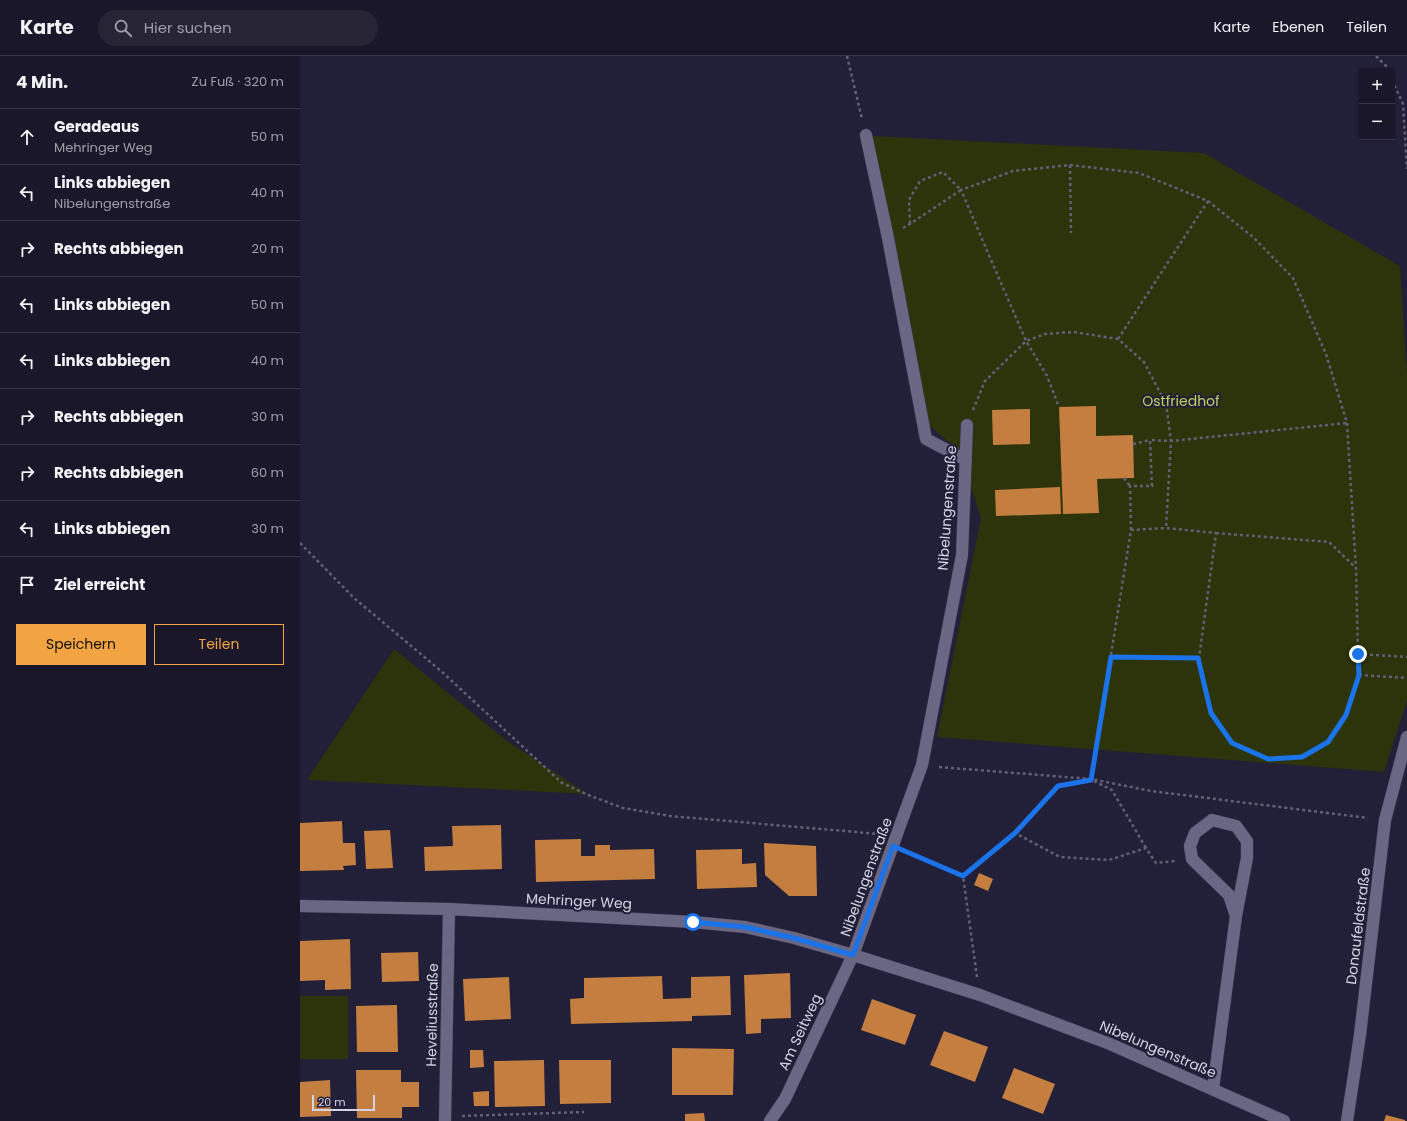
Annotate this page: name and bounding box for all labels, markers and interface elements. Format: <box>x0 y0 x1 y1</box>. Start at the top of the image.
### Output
search box <box>98 10 378 46</box>
text: Karte <box>20 14 74 41</box>
icon: search <box>112 17 134 39</box>
text: Hier suchen <box>144 17 232 38</box>
text: Karte <box>1213 17 1250 37</box>
text: Ebenen <box>1272 17 1324 37</box>
text: Teilen <box>1346 17 1387 37</box>
map controls <box>1359 68 1395 140</box>
button: + <box>1359 68 1395 104</box>
text: 4 Min. <box>16 70 68 94</box>
text: Zu Fuß · 320 m <box>192 72 284 91</box>
button: − <box>1359 104 1395 140</box>
text: Geradeaus <box>54 116 139 137</box>
icon: ahead <box>16 126 38 148</box>
text: 50 m <box>251 127 284 146</box>
text: Mehringer Weg <box>54 138 153 157</box>
text: Links abbiegen <box>54 172 170 193</box>
icon: left <box>16 182 38 204</box>
text: 40 m <box>251 183 284 202</box>
text: Nibelungenstraße <box>54 194 170 213</box>
icon: right <box>16 238 38 260</box>
text: Rechts abbiegen <box>54 238 184 259</box>
text: 20 m <box>251 239 284 258</box>
icon: left <box>16 294 38 316</box>
text: Links abbiegen <box>54 294 170 315</box>
text: 50 m <box>251 295 284 314</box>
icon: left <box>16 350 38 372</box>
text: Links abbiegen <box>54 350 170 371</box>
text: 40 m <box>251 351 284 370</box>
park label: Ostfriedhof <box>1142 391 1220 411</box>
icon: right <box>16 406 38 428</box>
text: Rechts abbiegen <box>54 406 184 427</box>
text: 30 m <box>251 407 284 426</box>
street label: Nibelungenstraße <box>933 445 961 571</box>
icon: right <box>16 462 38 484</box>
text: Rechts abbiegen <box>54 462 184 483</box>
text: 60 m <box>251 463 284 482</box>
icon: left <box>16 518 38 540</box>
text: Links abbiegen <box>54 518 170 539</box>
text: 30 m <box>251 519 284 538</box>
icon: arrive <box>16 574 38 596</box>
text: Ziel erreicht <box>54 574 145 595</box>
button: Speichern <box>16 624 146 665</box>
button: Teilen <box>154 624 284 665</box>
route end <box>1349 645 1367 663</box>
street label: Nibelungenstraße <box>835 814 897 939</box>
street label: Donaufeldstraße <box>1341 866 1375 986</box>
street label: Mehringer Weg <box>525 888 633 914</box>
route start <box>684 913 702 931</box>
street label: Heveliusstraße <box>421 963 443 1067</box>
street label: Am Seitweg <box>773 990 827 1074</box>
street label: Nibelungenstraße <box>1096 1015 1220 1083</box>
scale bar <box>312 1093 375 1112</box>
text: 20 m <box>318 1094 346 1110</box>

